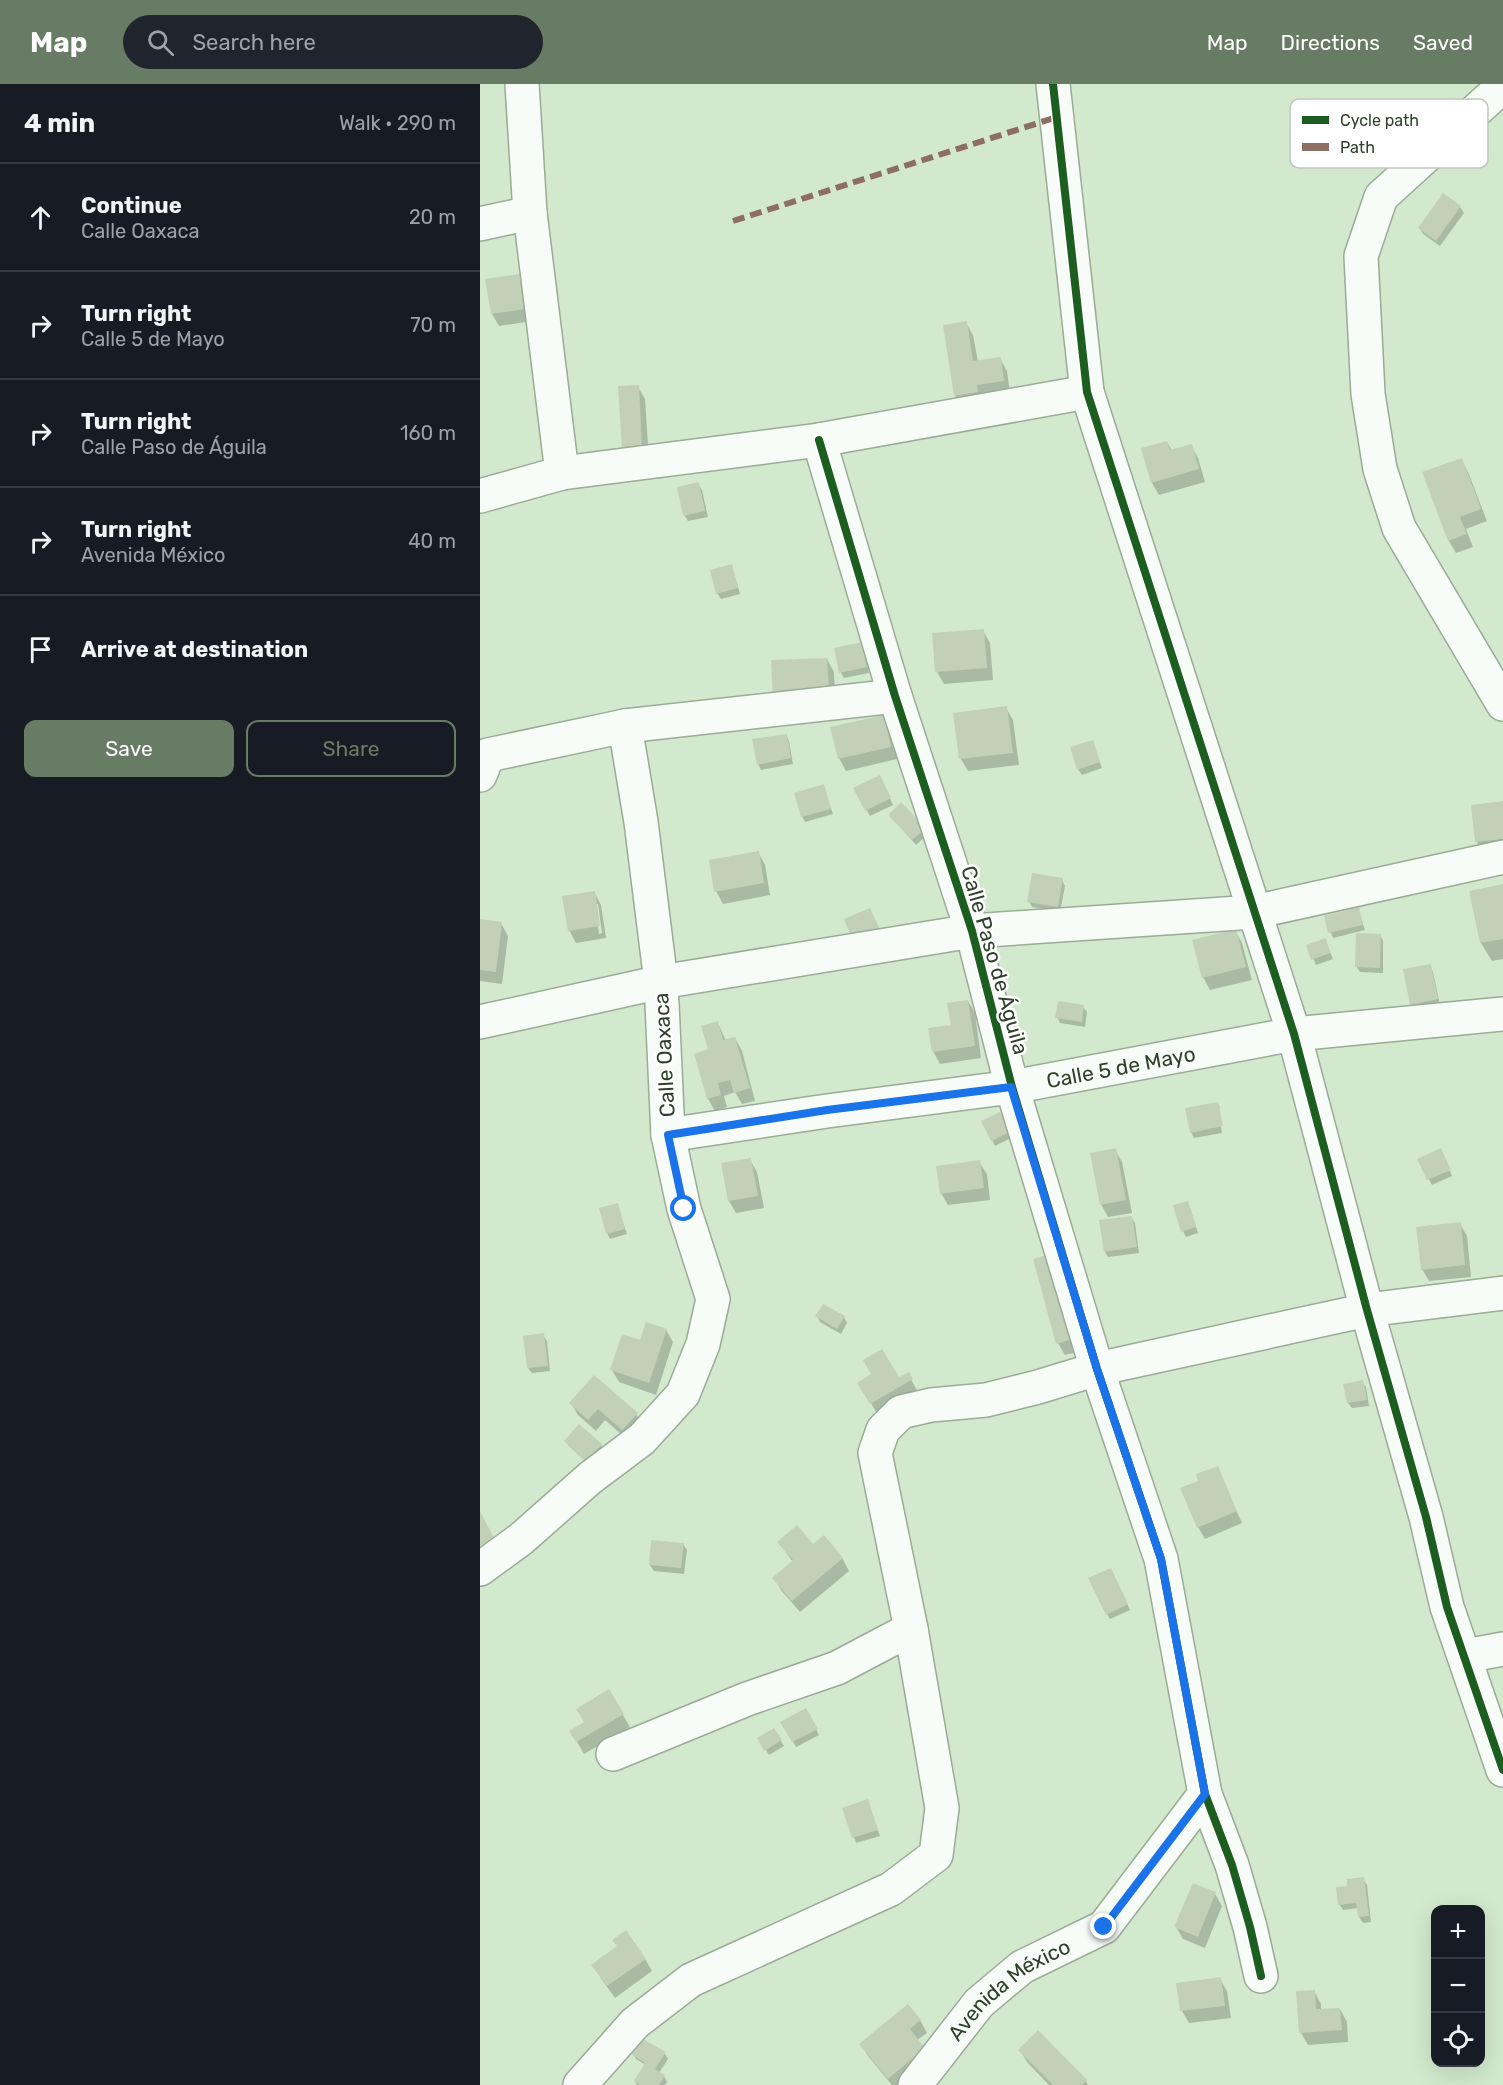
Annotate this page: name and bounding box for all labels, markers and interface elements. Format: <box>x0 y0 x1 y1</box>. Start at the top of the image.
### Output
search box <box>123 15 543 69</box>
text: Map <box>30 26 87 59</box>
icon: search <box>144 26 177 59</box>
text: Search here <box>192 29 316 56</box>
text: Map <box>1207 30 1248 55</box>
text: Directions <box>1281 30 1380 55</box>
text: Saved <box>1413 30 1473 55</box>
legend <box>1290 99 1488 168</box>
text: 4 min <box>24 108 95 139</box>
text: Walk · 290 m <box>339 111 456 135</box>
text: Cycle path <box>1340 111 1419 130</box>
text: Path <box>1340 138 1375 157</box>
text: Continue <box>81 192 182 219</box>
icon: ahead <box>24 201 57 234</box>
text: 20 m <box>409 205 456 229</box>
text: Calle Oaxaca <box>81 219 200 243</box>
text: Turn right <box>81 300 191 327</box>
icon: right <box>24 309 57 342</box>
text: 70 m <box>410 313 456 337</box>
text: Calle 5 de Mayo <box>81 327 225 351</box>
text: Turn right <box>81 408 191 435</box>
icon: right <box>24 417 57 450</box>
text: 160 m <box>400 421 456 445</box>
text: Calle Paso de Águila <box>81 435 267 459</box>
text: Turn right <box>81 516 191 543</box>
icon: right <box>24 525 57 558</box>
text: 40 m <box>408 529 456 553</box>
text: Avenida México <box>81 543 226 567</box>
icon: arrive <box>24 633 57 666</box>
text: Arrive at destination <box>81 636 308 663</box>
button: Save <box>24 720 234 777</box>
button: Share <box>246 720 456 777</box>
street label: Calle Paso de Águila <box>956 863 1034 1057</box>
street label: Calle Oaxaca <box>648 992 680 1118</box>
street label: Calle 5 de Mayo <box>1044 1040 1197 1093</box>
route start <box>670 1195 696 1221</box>
map controls <box>1431 1905 1485 2067</box>
button: + <box>1431 1905 1485 1959</box>
route end <box>1090 1913 1116 1939</box>
street label: Avenida México <box>942 1933 1074 2045</box>
button: − <box>1431 1959 1485 2013</box>
button: locate <box>1431 2013 1485 2067</box>

